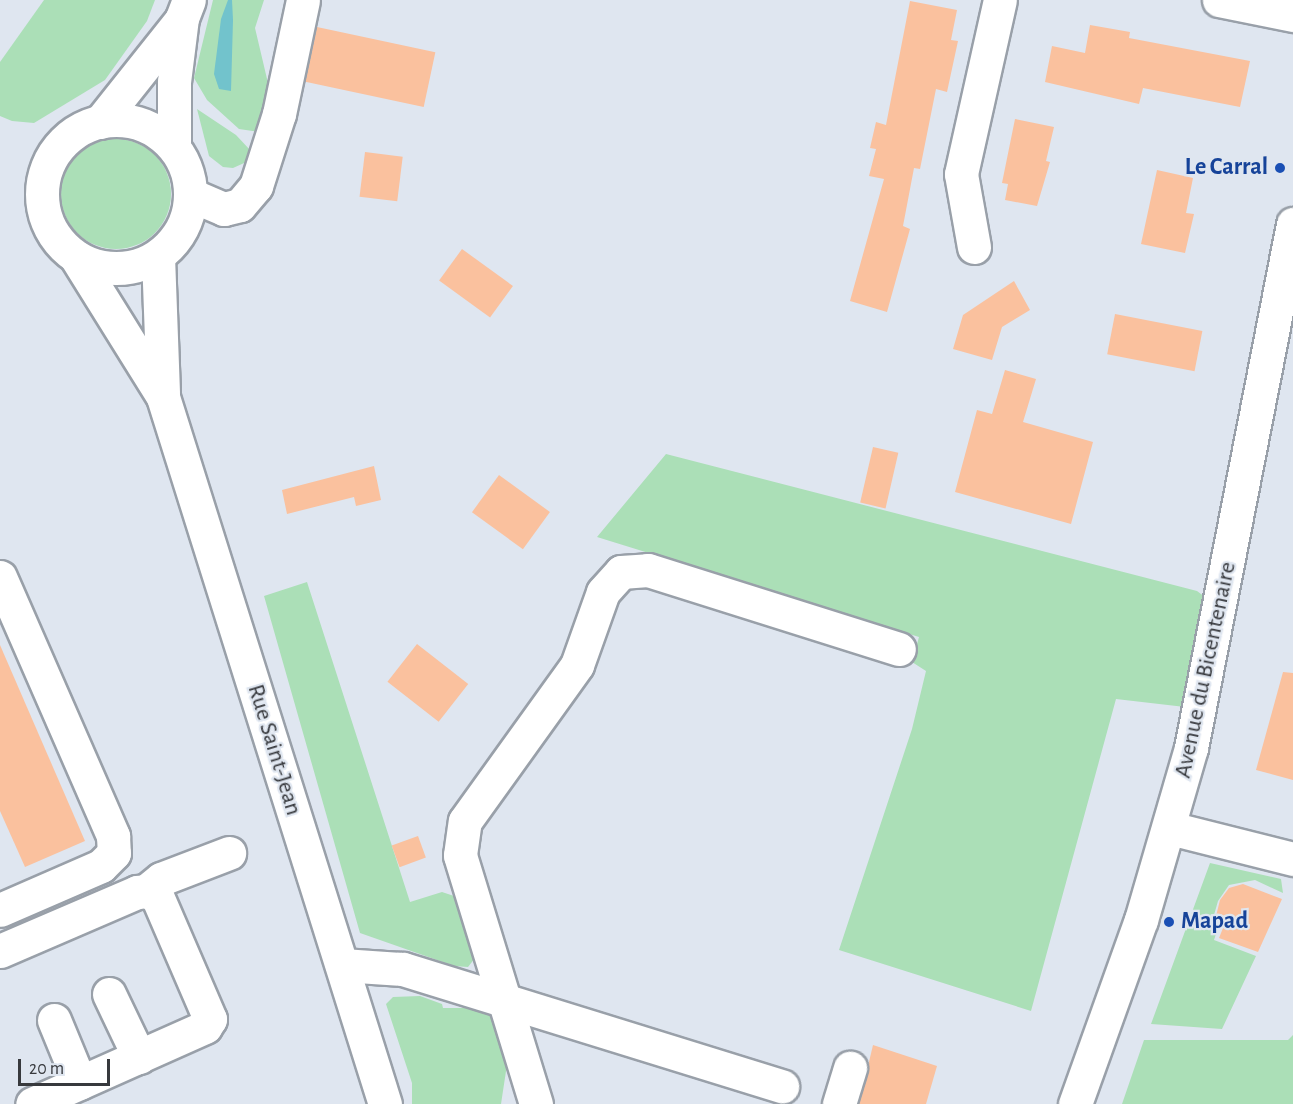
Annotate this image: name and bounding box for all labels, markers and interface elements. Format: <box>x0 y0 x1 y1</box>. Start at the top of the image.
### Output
place label: Le Carral <box>1185 154 1268 182</box>
marker: Le Carral <box>1273 161 1287 175</box>
street label: Avenue du Bicentenaire <box>1169 559 1243 781</box>
street label: Rue Saint-Jean <box>240 681 308 819</box>
place label: Mapad <box>1181 908 1248 936</box>
marker: Mapad <box>1162 915 1176 929</box>
scale bar <box>21 1047 112 1085</box>
text: 20 m <box>29 1060 64 1078</box>

